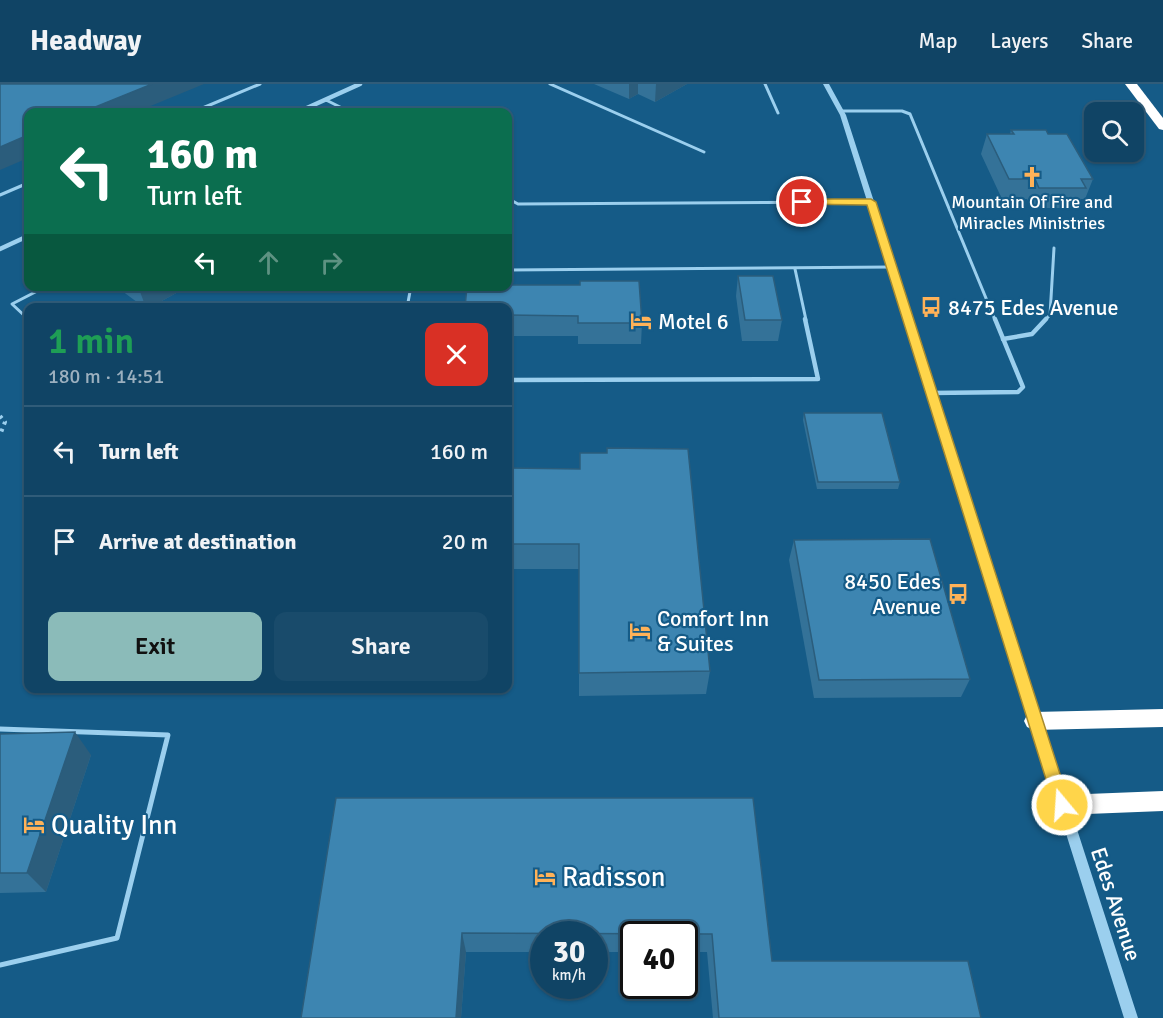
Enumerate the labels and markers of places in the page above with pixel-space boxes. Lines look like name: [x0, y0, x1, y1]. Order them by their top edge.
church icon: Mountain Of Fire and Miracles Ministries: [1020, 165, 1044, 189]
pin: [776, 176, 827, 227]
place label: Mountain Of Fire and Miracles Ministries: [951, 191, 1113, 234]
place label: 8475 Edes Avenue: [948, 294, 1119, 321]
bus stop icon: 8475 Edes Avenue: [919, 295, 943, 319]
place label: Motel 6: [658, 308, 729, 335]
hotel icon: Motel 6: [629, 309, 653, 333]
place label: 8450 Edes Avenue: [844, 568, 941, 620]
bus stop icon: 8450 Edes Avenue: [946, 582, 970, 606]
place label: Comfort Inn & Suites: [657, 605, 769, 657]
hotel icon: Comfort Inn & Suites: [628, 619, 652, 643]
place label: Quality Inn: [51, 809, 178, 842]
hotel icon: Quality Inn: [22, 813, 46, 837]
place label: Radisson: [562, 861, 666, 894]
hotel icon: Radisson: [533, 865, 557, 889]

